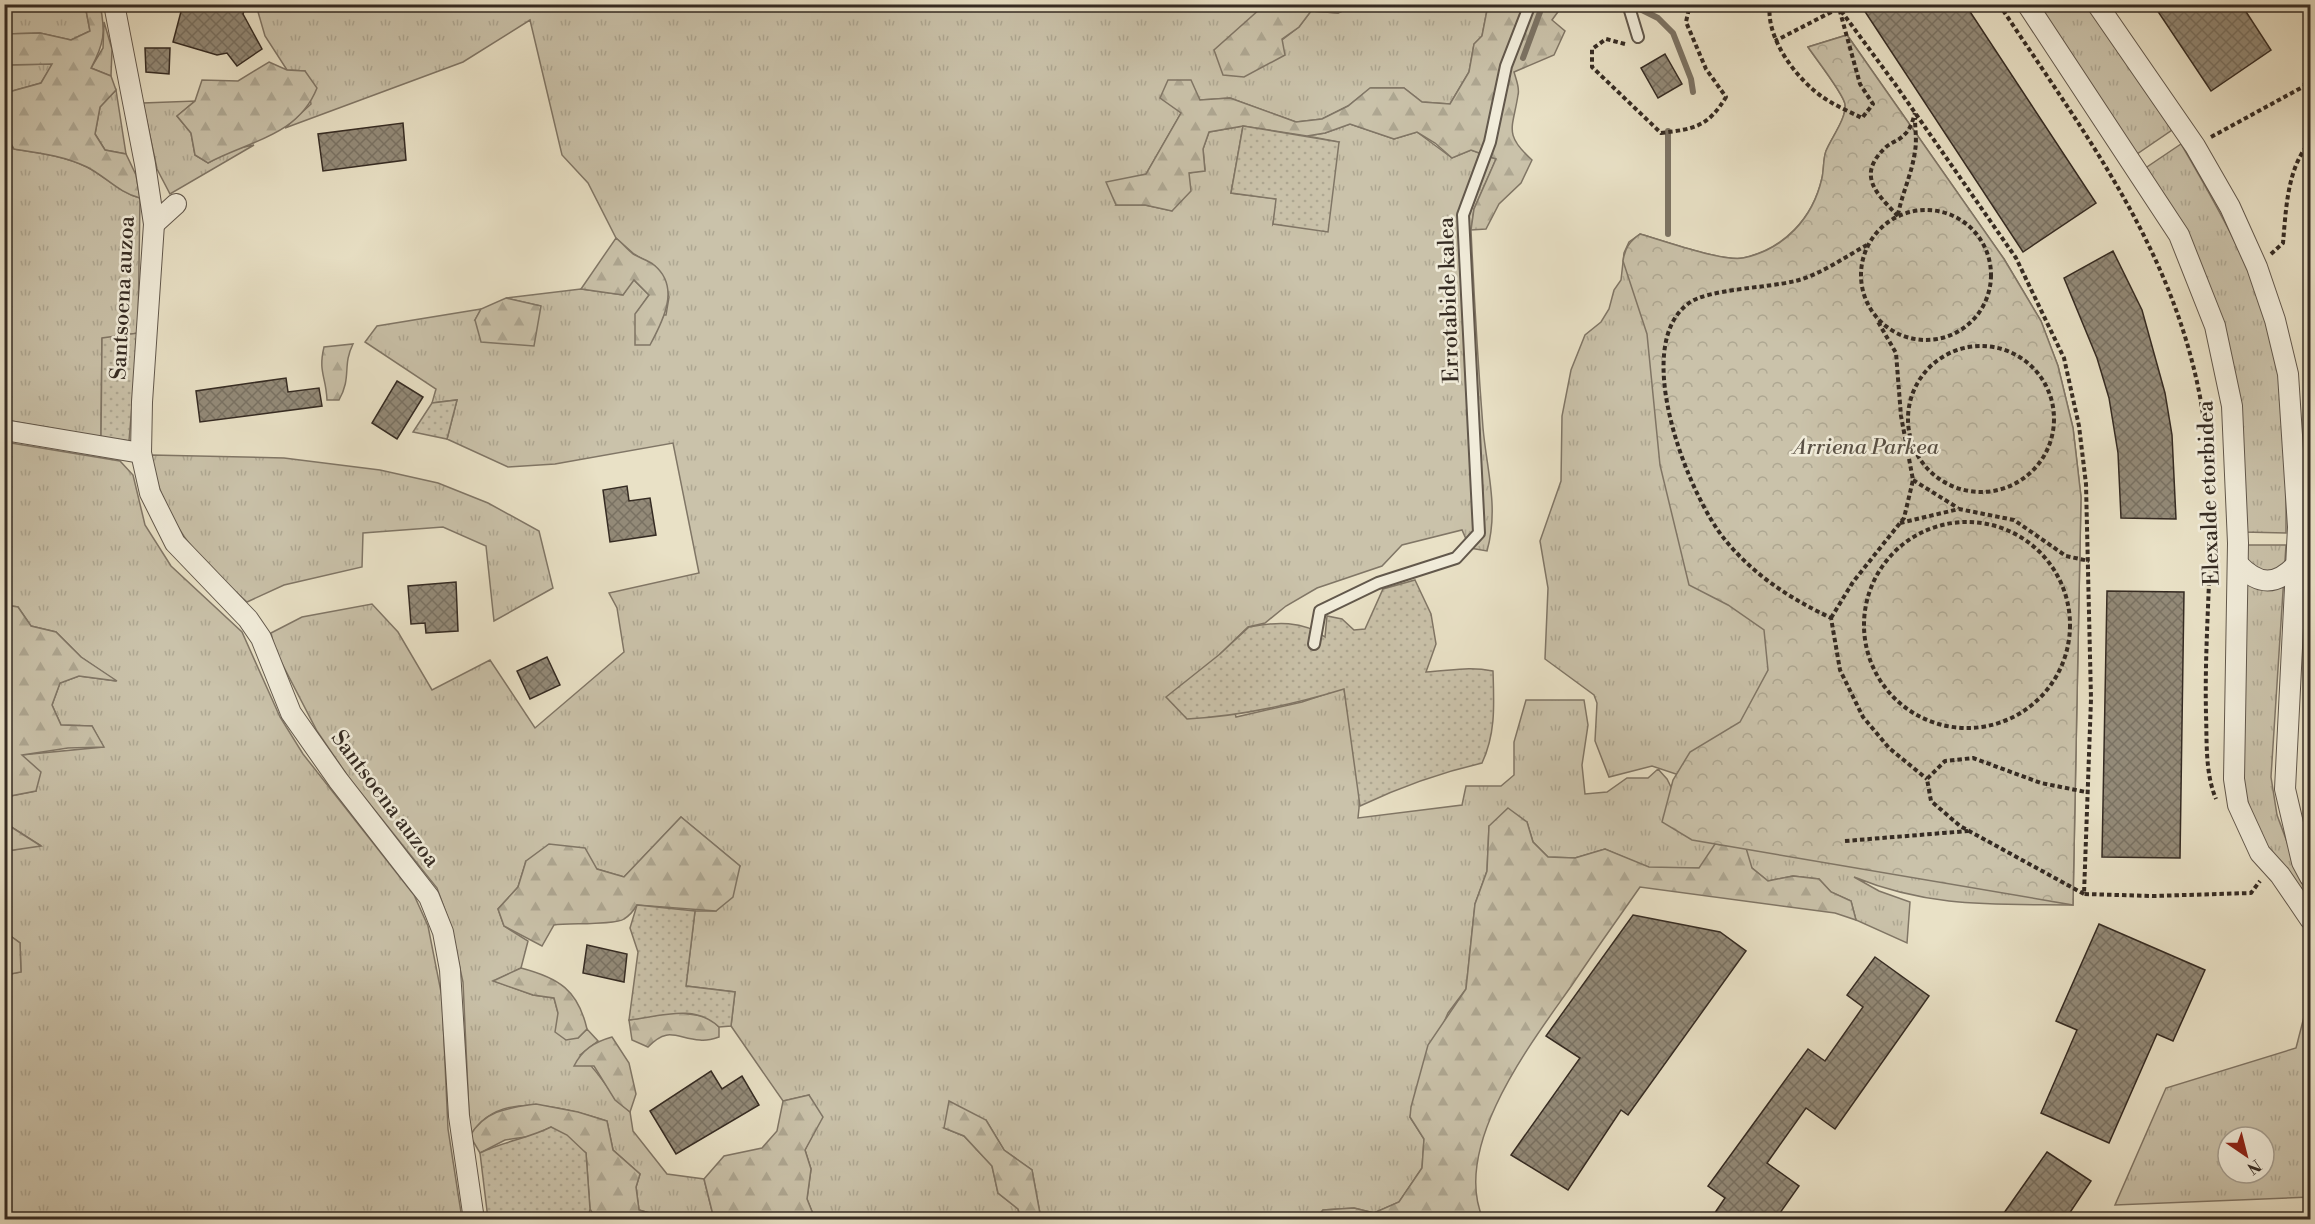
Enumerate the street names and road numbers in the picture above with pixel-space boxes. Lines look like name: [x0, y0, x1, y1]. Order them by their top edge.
street label: Santsoena auzoa: [105, 214, 141, 381]
street label: Errotabide kalea: [1433, 216, 1465, 383]
street label: Elexalde etorbidea: [2192, 399, 2226, 586]
street label: Santsoena auzoa: [325, 725, 446, 873]

